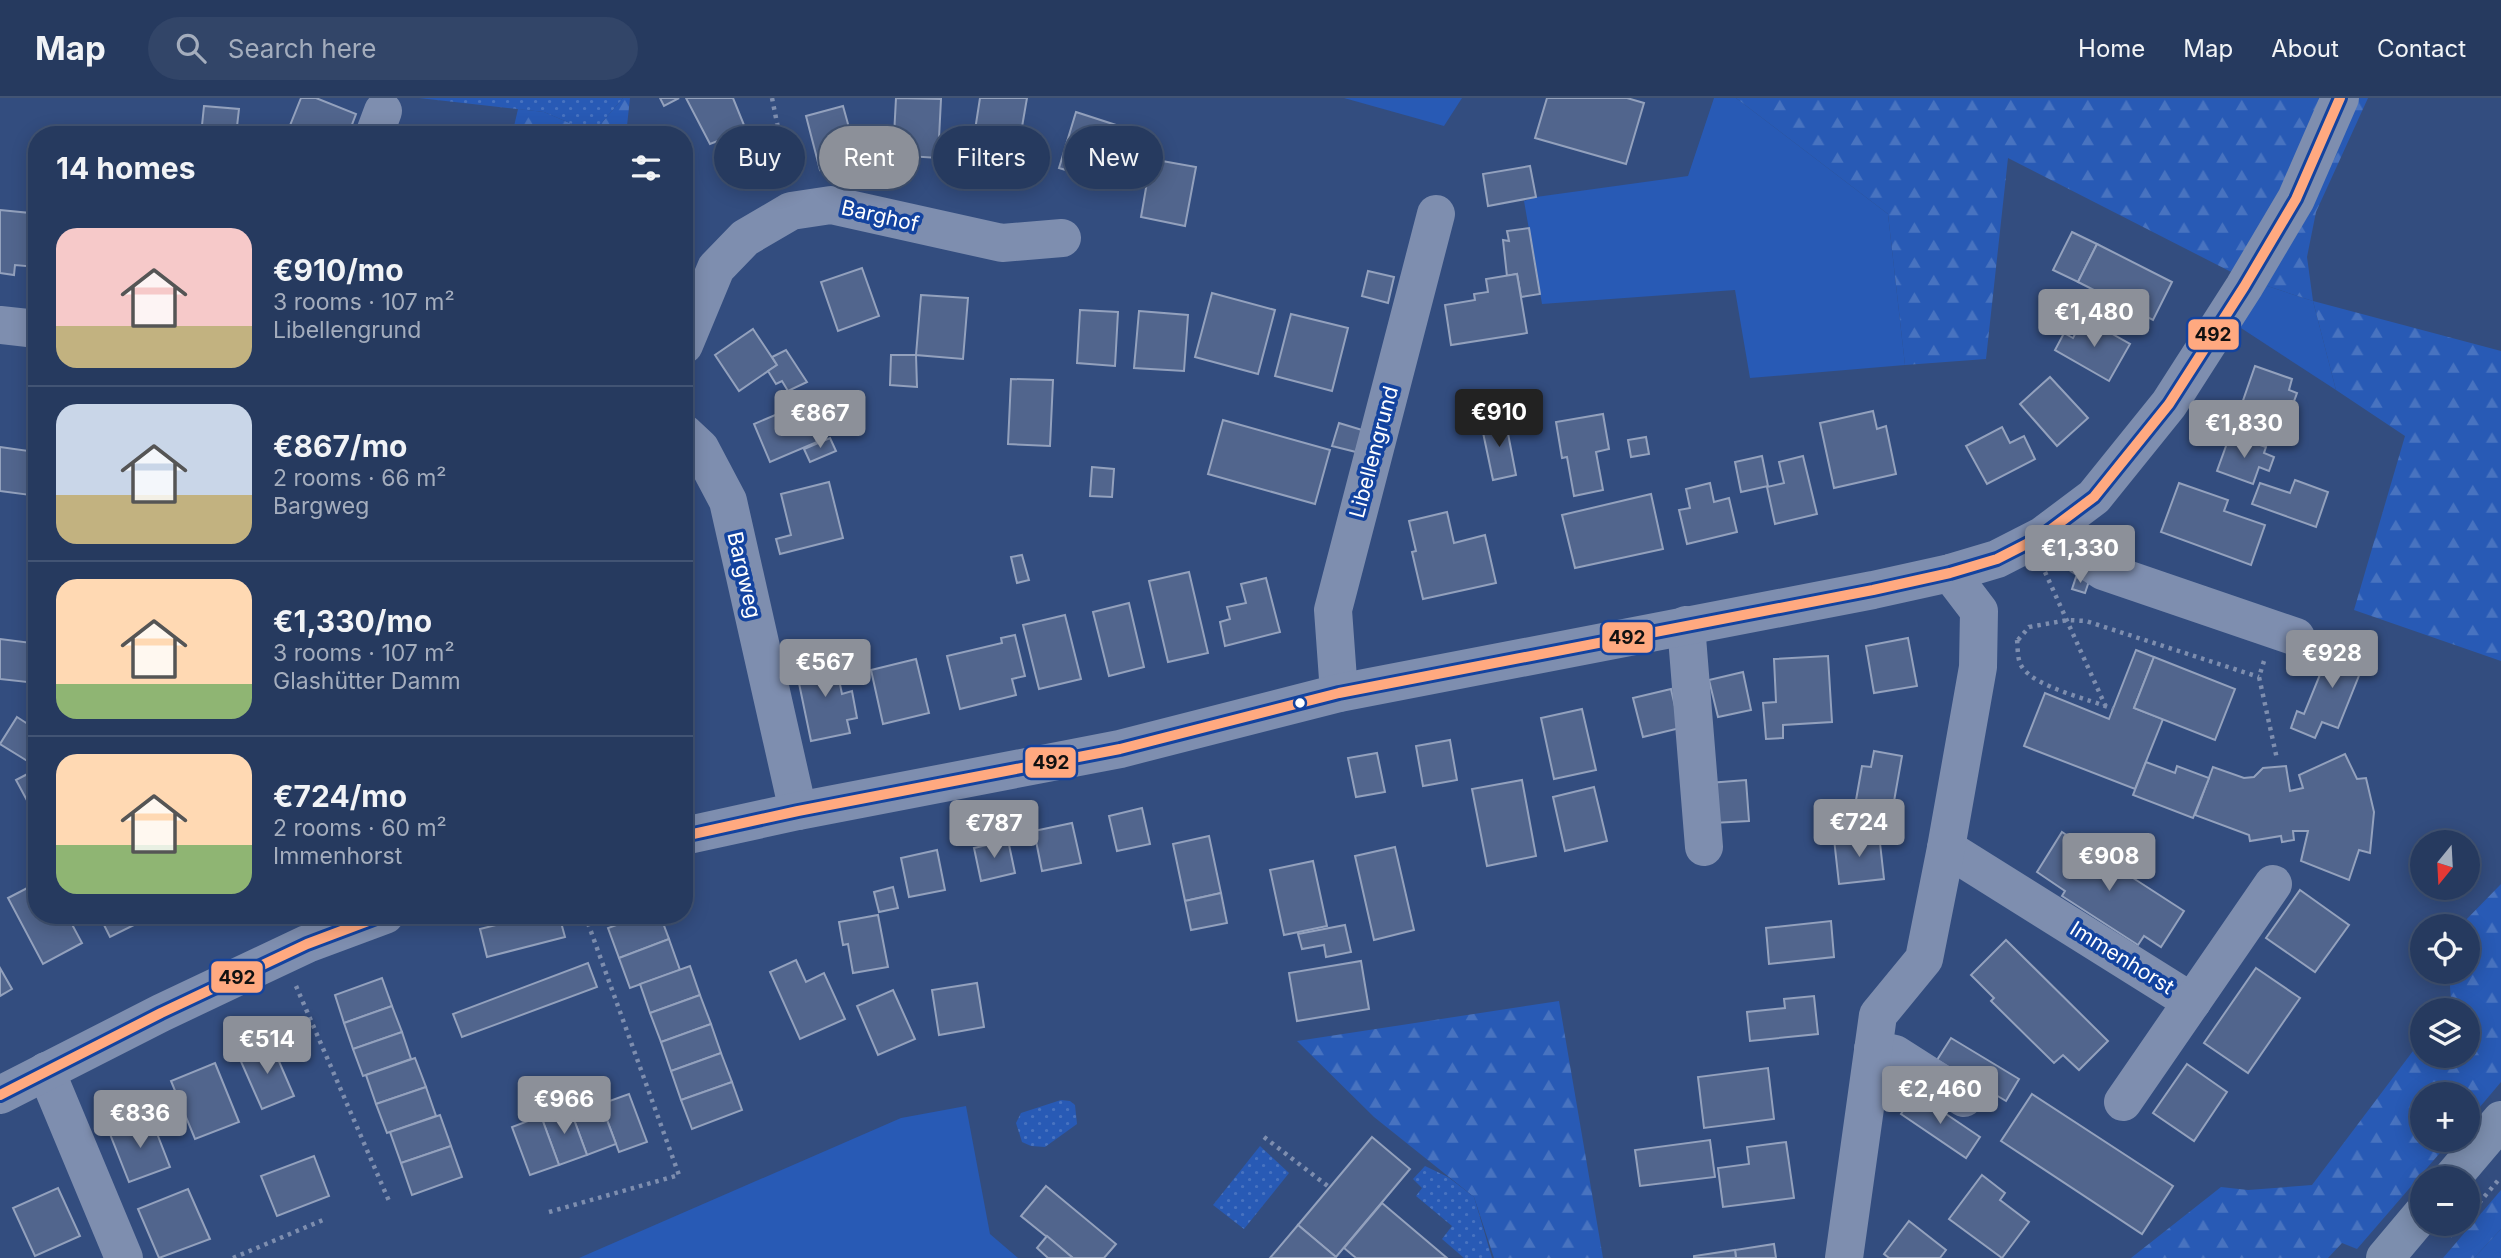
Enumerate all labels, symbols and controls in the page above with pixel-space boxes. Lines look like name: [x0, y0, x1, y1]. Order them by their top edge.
search box: [148, 17, 638, 80]
text: Map: [35, 28, 106, 68]
icon: search: [172, 29, 210, 67]
text: Search here: [228, 33, 376, 64]
text: Home: [2078, 34, 2145, 63]
text: Map: [2183, 34, 2233, 63]
text: About: [2271, 34, 2339, 63]
text: Contact: [2377, 34, 2466, 63]
chip: Buy: [714, 126, 805, 189]
chip: Rent: [819, 126, 919, 189]
chip: Filters: [933, 126, 1050, 189]
chip: New: [1064, 126, 1163, 189]
icon: filters: [627, 149, 665, 187]
text: 14 homes: [56, 150, 195, 186]
street label: Barghof: [839, 194, 922, 237]
text: €910/mo: [273, 252, 404, 288]
icon: home: [112, 256, 196, 340]
text: 3 rooms · 107 m²: [273, 288, 455, 316]
pin: €1,480: [2037, 289, 2151, 349]
text: €1,480: [2054, 298, 2134, 326]
text: Libellengrund: [273, 316, 421, 344]
line badge: 492: [2187, 318, 2240, 351]
text: 492: [2194, 323, 2232, 346]
street label: Libellengrund: [1344, 383, 1403, 520]
pin: €867: [779, 390, 861, 450]
pin: €910: [1458, 390, 1540, 449]
text: €910: [1471, 398, 1527, 426]
text: €867: [790, 399, 850, 427]
pin: €1,830: [2187, 400, 2301, 460]
text: €1,830: [2205, 409, 2283, 437]
text: €867/mo: [273, 428, 407, 464]
icon: home: [112, 432, 196, 516]
text: 2 rooms · 66 m²: [273, 464, 447, 492]
text: Bargweg: [273, 492, 369, 520]
pin: €1,330: [2023, 526, 2137, 585]
street label: Bargweg: [722, 529, 767, 621]
text: €1,330: [2041, 534, 2119, 562]
text: €1,330/mo: [273, 603, 432, 639]
icon: home: [112, 607, 196, 691]
line badge: 492: [1601, 621, 1654, 654]
text: 492: [1608, 626, 1646, 649]
pin: €928: [2291, 630, 2373, 690]
text: 3 rooms · 107 m²: [273, 639, 455, 667]
text: €928: [2302, 639, 2362, 667]
pin: €567: [784, 640, 866, 699]
text: €567: [796, 648, 854, 676]
text: Glashütter Damm: [273, 667, 461, 695]
unlabelled marker: [1293, 696, 1307, 710]
line badge: 492: [1024, 746, 1077, 779]
text: 492: [1032, 751, 1070, 774]
text: €724/mo: [273, 778, 407, 814]
icon: home: [112, 782, 196, 866]
pin: €787: [953, 800, 1035, 860]
pin: €724: [1818, 800, 1900, 859]
text: €724: [1830, 808, 1888, 836]
text: €787: [965, 809, 1023, 837]
text: 2 rooms · 60 m²: [273, 814, 447, 842]
north arrow: [2410, 830, 2480, 900]
map controls: [2410, 830, 2480, 1236]
pin: €908: [2068, 834, 2150, 893]
text: Immenhorst: [273, 842, 402, 870]
text: €908: [2078, 842, 2140, 870]
button: locate: [2410, 914, 2480, 984]
street label: Immenhorst: [2066, 916, 2179, 999]
line badge: 492: [210, 960, 264, 994]
text: 492: [218, 966, 256, 989]
button: layers: [2410, 998, 2480, 1068]
pin: €514: [226, 1016, 308, 1076]
text: €514: [239, 1025, 295, 1053]
pin: €2,460: [1883, 1066, 1997, 1126]
text: €2,460: [1898, 1075, 1982, 1103]
pin: €966: [523, 1076, 605, 1136]
button: +: [2410, 1082, 2480, 1152]
text: €966: [534, 1085, 594, 1113]
pin: €836: [99, 1090, 181, 1150]
text: €836: [110, 1099, 170, 1127]
button: −: [2410, 1166, 2480, 1236]

